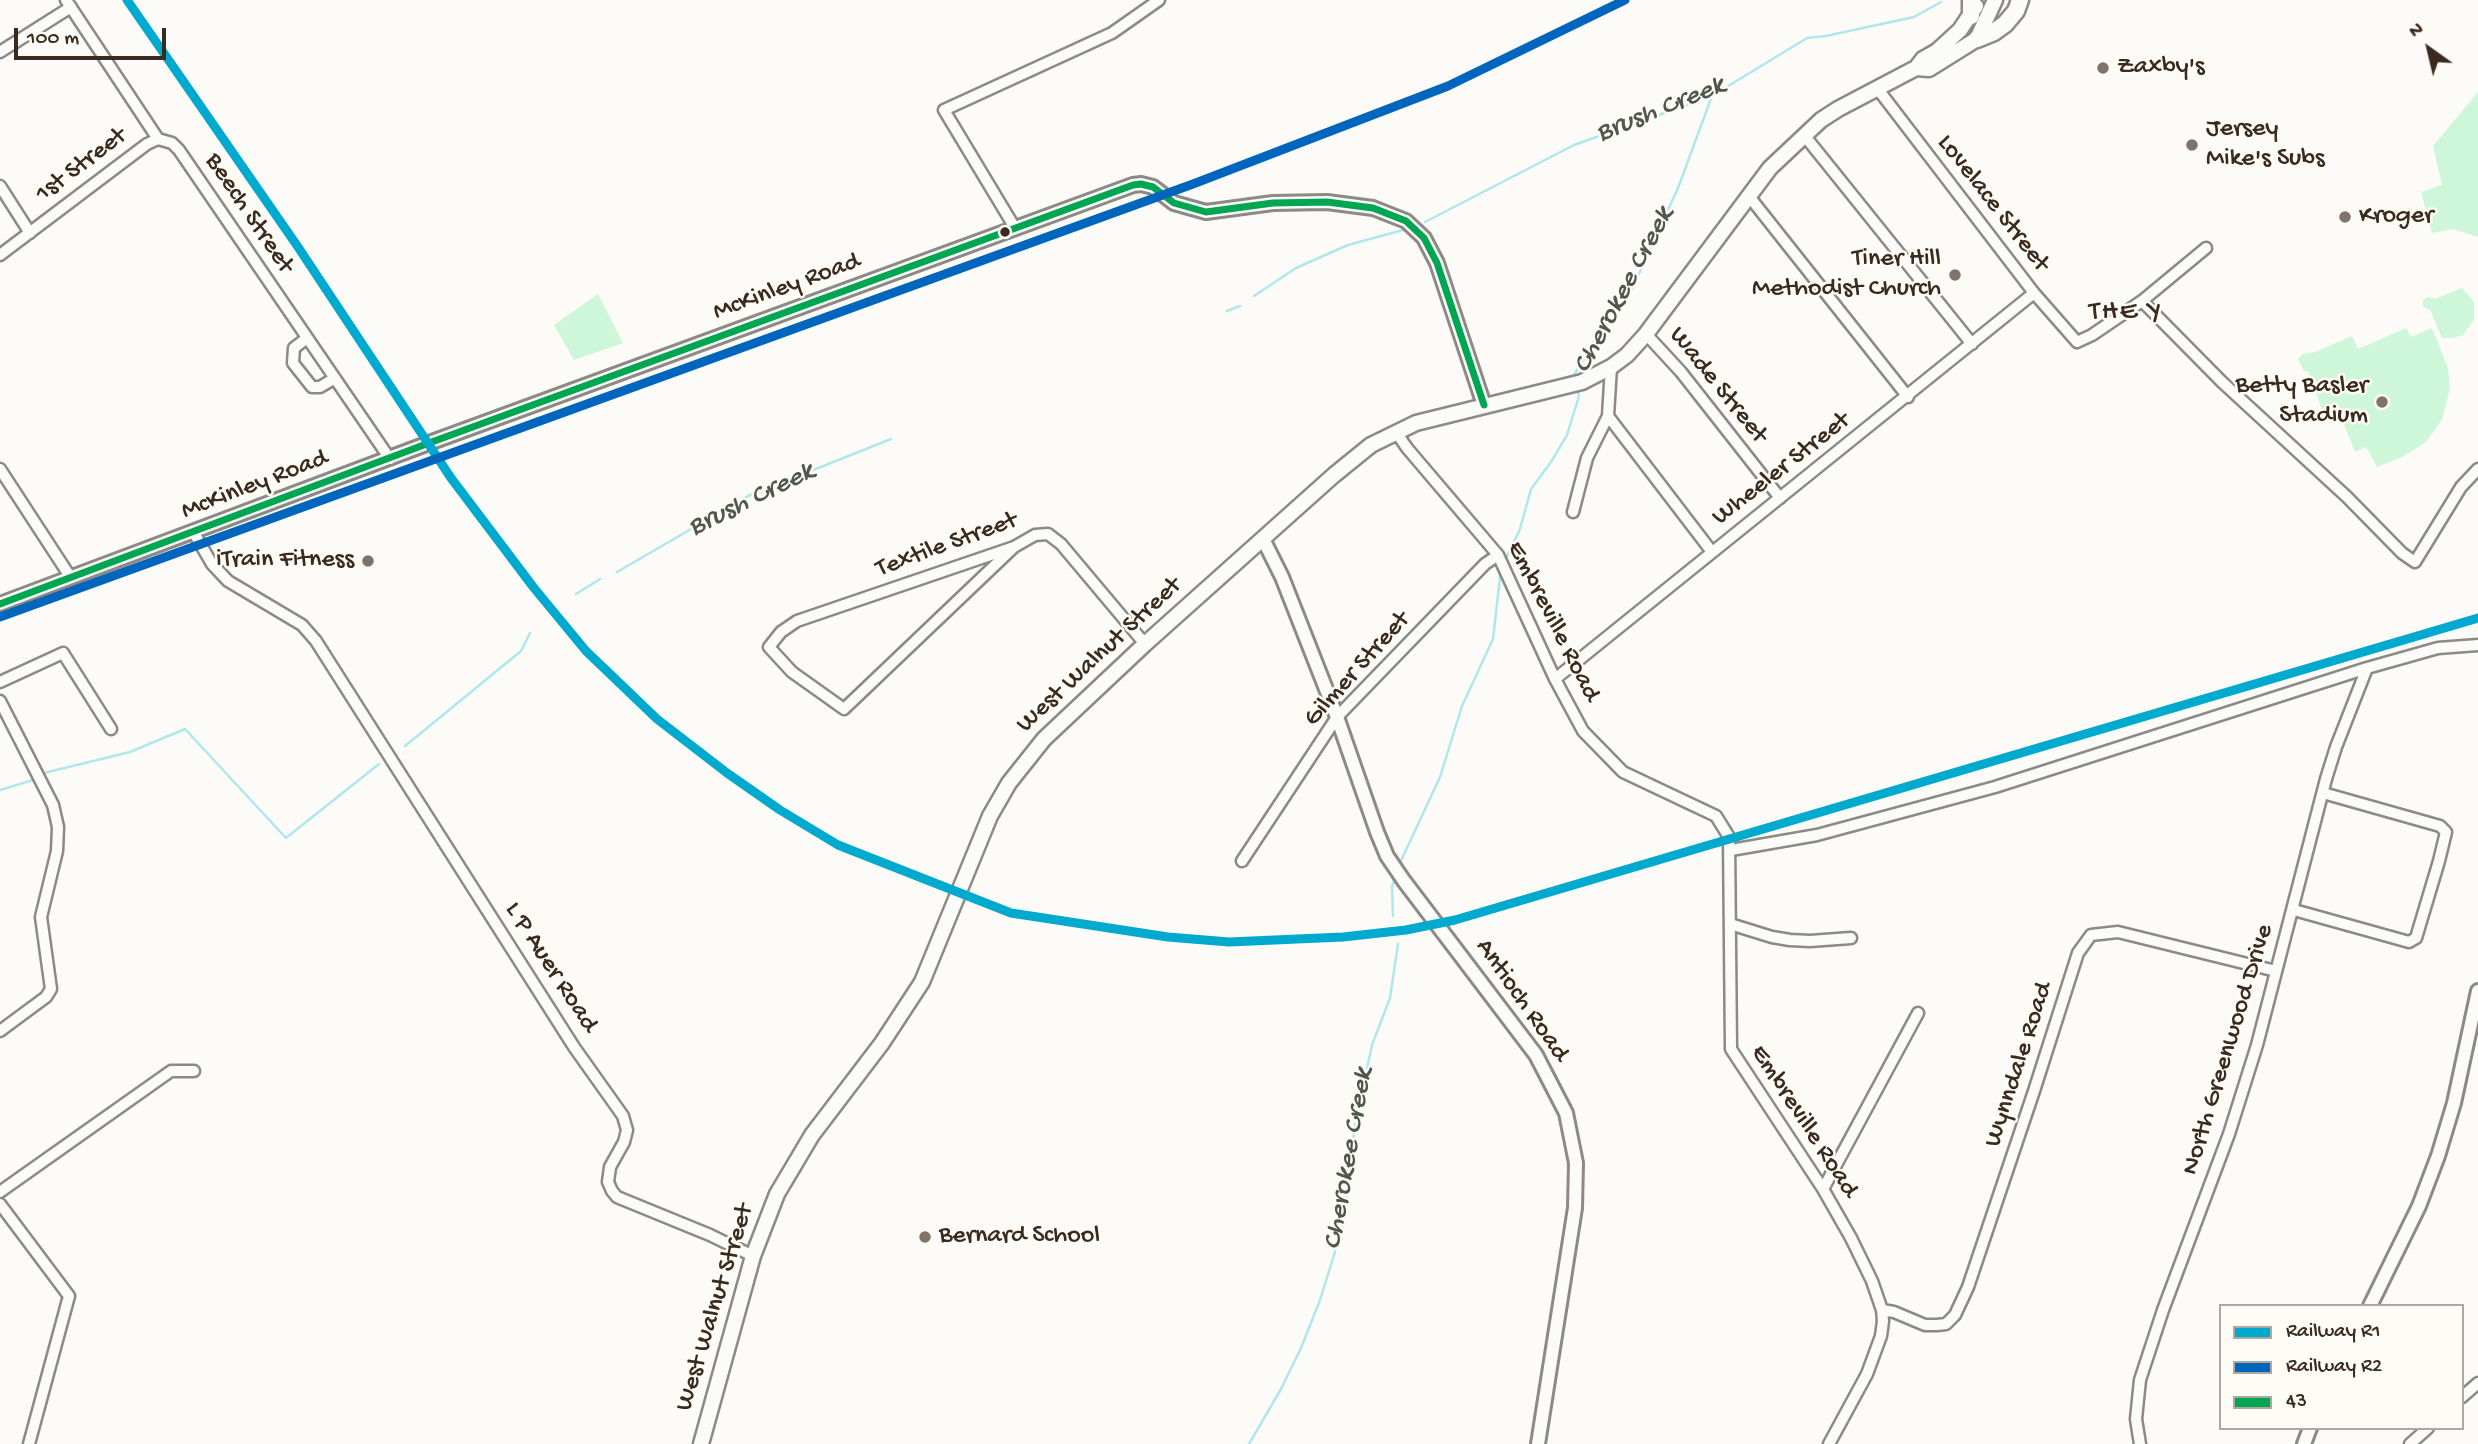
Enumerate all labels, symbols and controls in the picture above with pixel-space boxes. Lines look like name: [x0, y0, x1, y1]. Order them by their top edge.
scale bar: [18, 14, 170, 58]
north arrow: [2394, 14, 2464, 84]
text: N: [2405, 18, 2429, 44]
text: 100 m: [27, 27, 79, 52]
place label: Zaxby's: [2117, 52, 2205, 84]
marker: Zaxby's: [2095, 60, 2111, 76]
water label: Brush Creek: [1592, 70, 1730, 152]
place label: Jersey Mike's Subs: [2206, 114, 2325, 176]
street label: 1st Street: [30, 122, 134, 210]
street label: Lovelace Street: [1929, 129, 2055, 279]
marker: Jersey Mike's Subs: [2184, 137, 2200, 153]
street label: Beech Street: [196, 148, 300, 280]
place label: Kroger: [2359, 201, 2433, 233]
water label: Cherokee Creek: [1567, 202, 1683, 380]
marker: Kroger: [2337, 209, 2353, 225]
unlabelled marker: [998, 225, 1012, 239]
place label: Tiner Hill Methodist Church: [1752, 244, 1941, 306]
street label: McKinley Road: [709, 247, 865, 329]
marker: Tiner Hill Methodist Church: [1947, 267, 1963, 283]
district label: THE Y: [2090, 297, 2162, 331]
street label: Wade Street: [1661, 322, 1773, 450]
place label: Betty Basler Stadium: [2235, 371, 2368, 432]
marker: Betty Basler Stadium: [2374, 394, 2390, 410]
street label: Wheeler Street: [1707, 406, 1857, 534]
street label: McKinley Road: [177, 444, 333, 528]
water label: Brush Creek: [684, 456, 820, 546]
street label: Textile Street: [872, 506, 1022, 586]
street label: Embreville Road: [1498, 537, 1606, 707]
place label: iTrain Fitness: [216, 545, 354, 577]
marker: iTrain Fitness: [360, 553, 376, 569]
street label: West Walnut Street: [1011, 571, 1189, 741]
street label: Gilmer Street: [1298, 606, 1418, 734]
street label: L P Auer Road: [496, 897, 604, 1039]
street label: North Greenwood Drive: [2176, 921, 2282, 1179]
street label: Antioch Road: [1467, 933, 1575, 1069]
street label: Wynndale Road: [1979, 979, 2061, 1151]
street label: Embreville Road: [1742, 1040, 1864, 1204]
water label: Cherokee Creek: [1318, 1066, 1382, 1252]
street label: West Walnut Street: [670, 1201, 762, 1415]
place label: Bernard School: [939, 1221, 1100, 1253]
marker: Bernard School: [917, 1229, 933, 1245]
legend: [2219, 1304, 2464, 1430]
text: Railway R1: [2286, 1320, 2381, 1345]
text: Railway R2: [2286, 1355, 2382, 1380]
text: 43: [2286, 1390, 2307, 1415]

